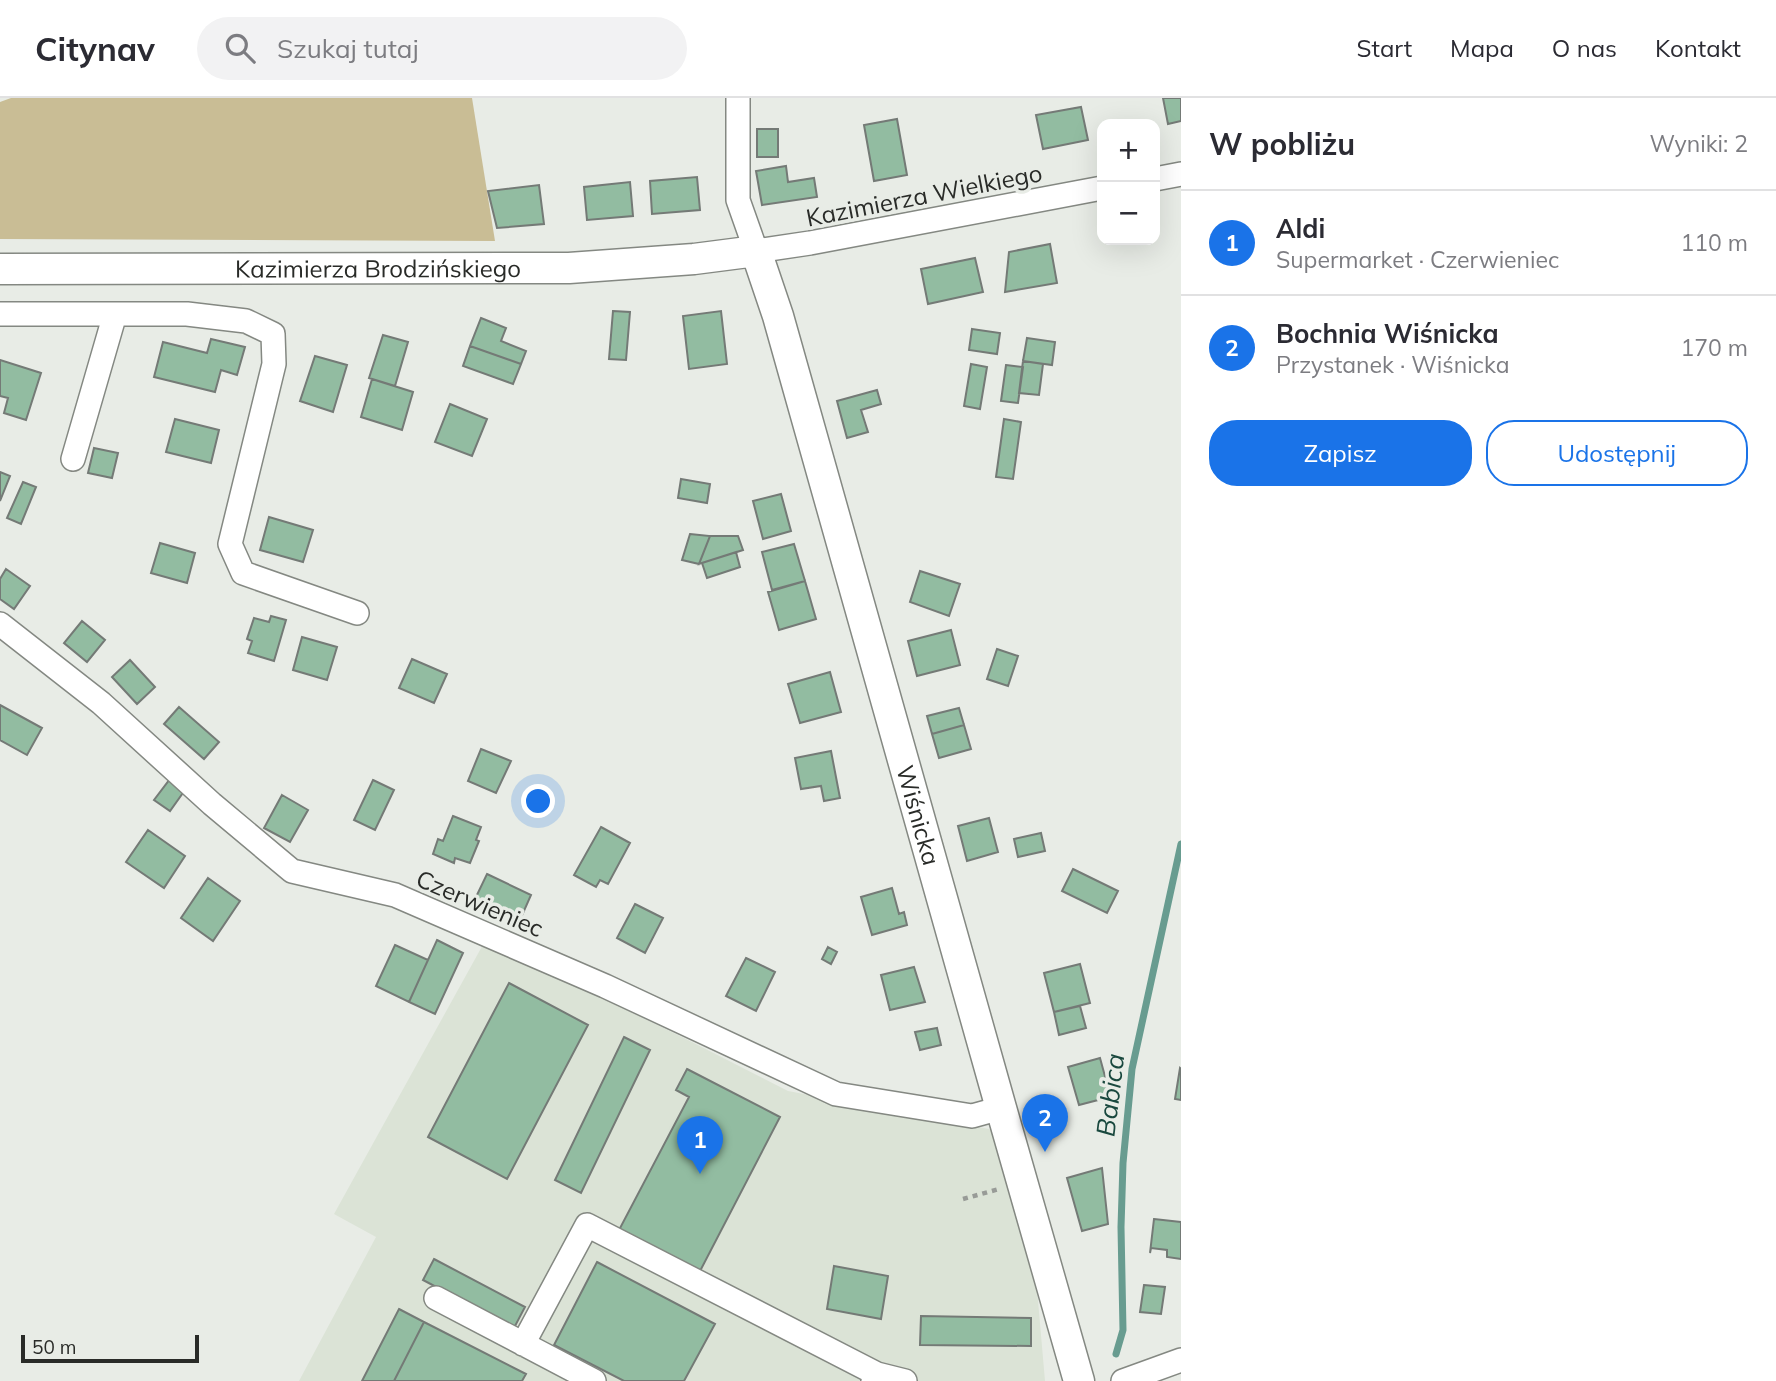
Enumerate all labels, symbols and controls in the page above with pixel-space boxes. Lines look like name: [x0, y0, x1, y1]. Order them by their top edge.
search box: [197, 17, 687, 80]
text: Citynav: [35, 28, 155, 69]
icon: search: [221, 29, 259, 67]
text: Szukaj tutaj: [277, 32, 419, 65]
text: Start: [1357, 33, 1412, 63]
text: Mapa: [1450, 33, 1514, 63]
text: O nas: [1552, 33, 1617, 63]
text: Kontakt: [1655, 33, 1741, 63]
map controls: [1097, 119, 1160, 245]
button: +: [1097, 119, 1160, 182]
text: W pobliżu: [1209, 125, 1355, 163]
text: Wyniki: 2: [1650, 129, 1748, 158]
street label: Kazimierza Wielkiego: [803, 157, 1045, 233]
button: −: [1097, 182, 1160, 245]
text: Aldi: [1276, 212, 1325, 245]
text: 1: [1225, 228, 1239, 257]
text: 110 m: [1680, 228, 1748, 257]
text: Supermarket · Czerwieniec: [1276, 245, 1559, 274]
street label: Kazimierza Brodzińskiego: [235, 253, 521, 284]
text: Bochnia Wiśnicka: [1276, 317, 1499, 350]
text: 2: [1225, 333, 1239, 362]
text: 170 m: [1680, 333, 1748, 362]
text: Przystanek · Wiśnicka: [1276, 350, 1510, 379]
button: Zapisz: [1209, 420, 1472, 486]
button: Udostępnij: [1486, 420, 1748, 486]
street label: Wiśnicka: [890, 762, 947, 869]
your location: [521, 784, 555, 818]
street label: Czerwieniec: [412, 863, 548, 943]
water label: Babica: [1089, 1052, 1131, 1138]
pin: 2: [1022, 1094, 1068, 1152]
pin: 1: [677, 1116, 723, 1174]
scale bar: [21, 1332, 200, 1364]
text: 50 m: [32, 1335, 76, 1359]

